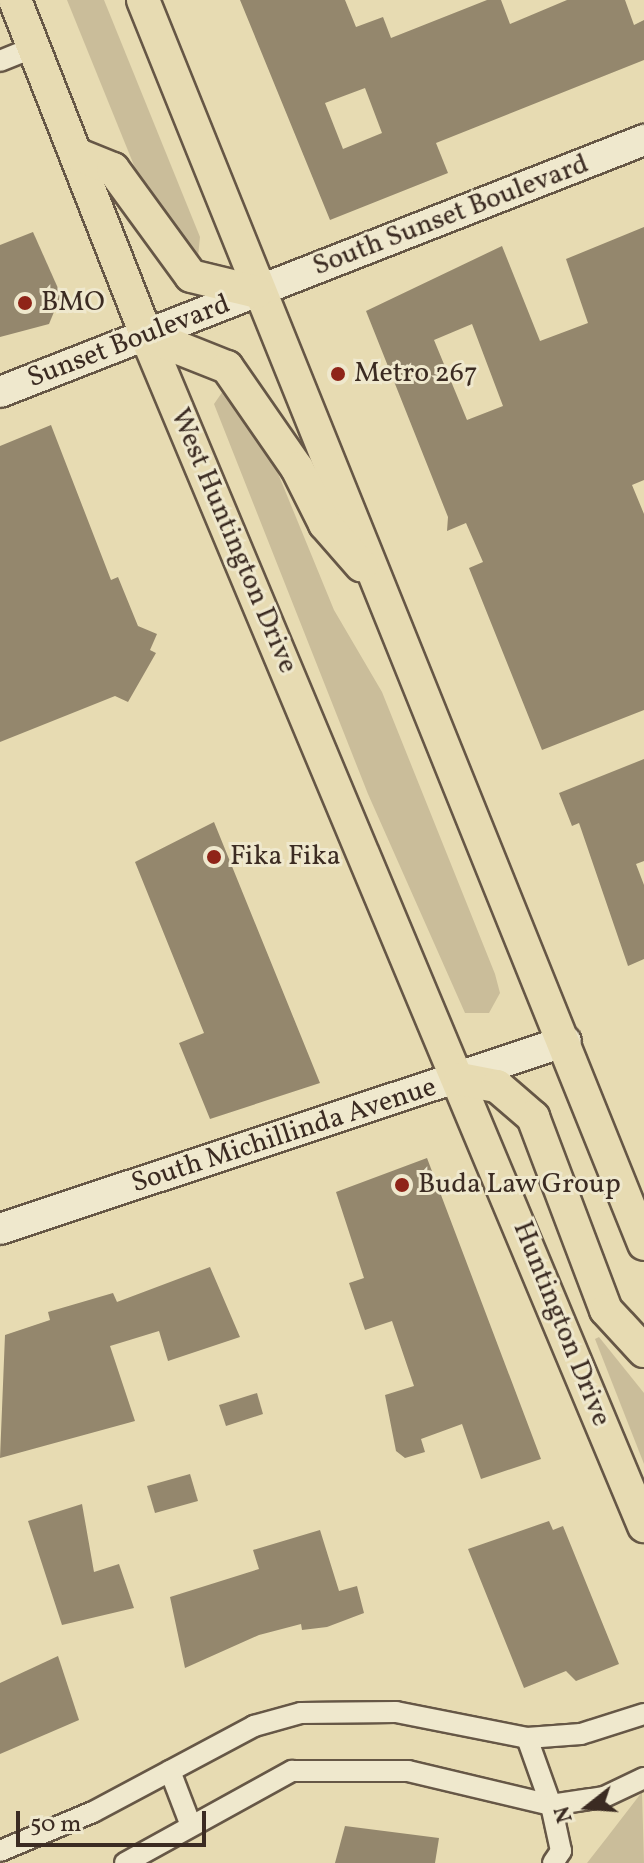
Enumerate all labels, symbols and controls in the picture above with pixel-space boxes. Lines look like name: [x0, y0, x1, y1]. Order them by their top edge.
street label: South Sunset Boulevard: [308, 148, 594, 284]
place label: BMO: [41, 286, 105, 320]
street label: Sunset Boulevard: [23, 288, 235, 396]
marker: BMO: [16, 294, 34, 312]
place label: Metro 267: [354, 357, 478, 391]
marker: Metro 267: [329, 365, 347, 383]
street label: West Huntington Drive: [162, 403, 304, 679]
place label: Fika Fika: [230, 840, 341, 874]
marker: Fika Fika: [205, 848, 223, 866]
street label: South Michillinda Avenue: [127, 1071, 441, 1201]
place label: Buda Law Group: [418, 1168, 622, 1202]
marker: Buda Law Group: [393, 1176, 411, 1194]
street label: Huntington Drive: [505, 1217, 617, 1431]
north arrow: [548, 1767, 628, 1847]
scale bar: [20, 1795, 210, 1845]
text: N: [547, 1802, 582, 1826]
text: 50 m: [30, 1808, 82, 1842]

